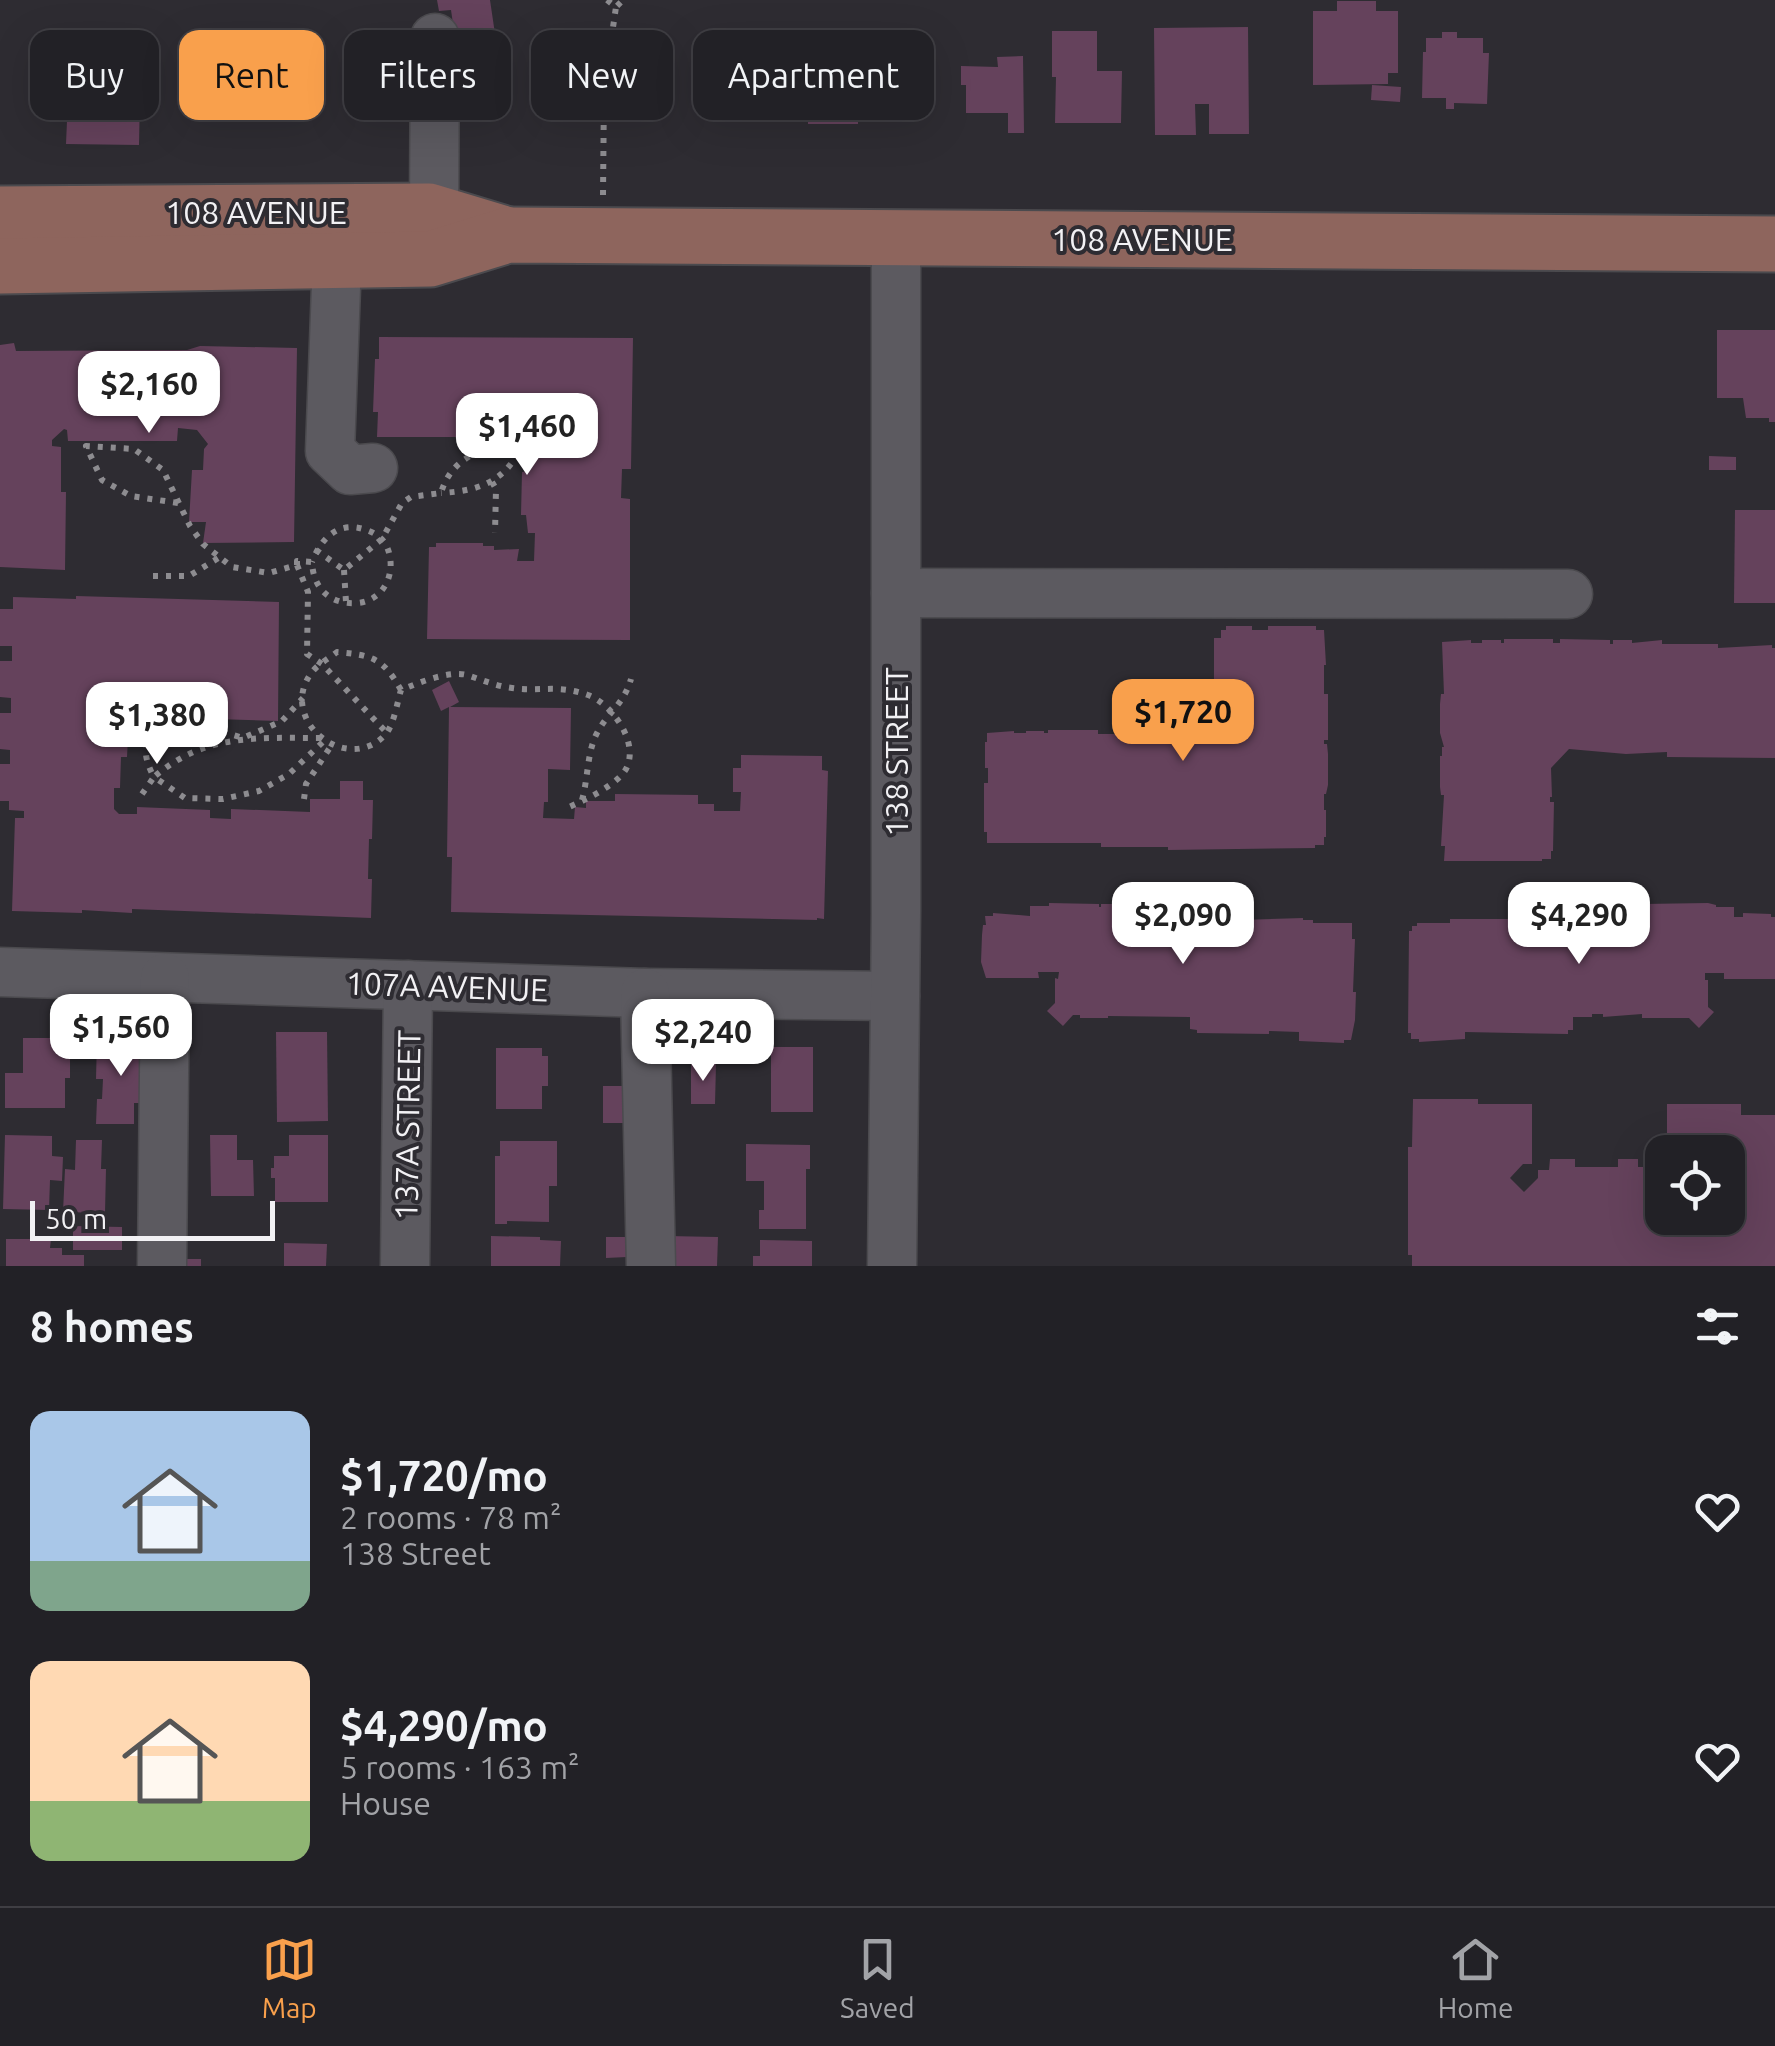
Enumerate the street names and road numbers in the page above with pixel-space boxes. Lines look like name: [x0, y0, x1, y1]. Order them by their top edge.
street label: 108 AVENUE: [165, 194, 347, 230]
street label: 108 AVENUE: [1051, 221, 1233, 257]
street label: 138 STREET: [878, 667, 914, 837]
street label: 107A AVENUE: [345, 964, 549, 1008]
street label: 137A STREET: [387, 1029, 427, 1221]

